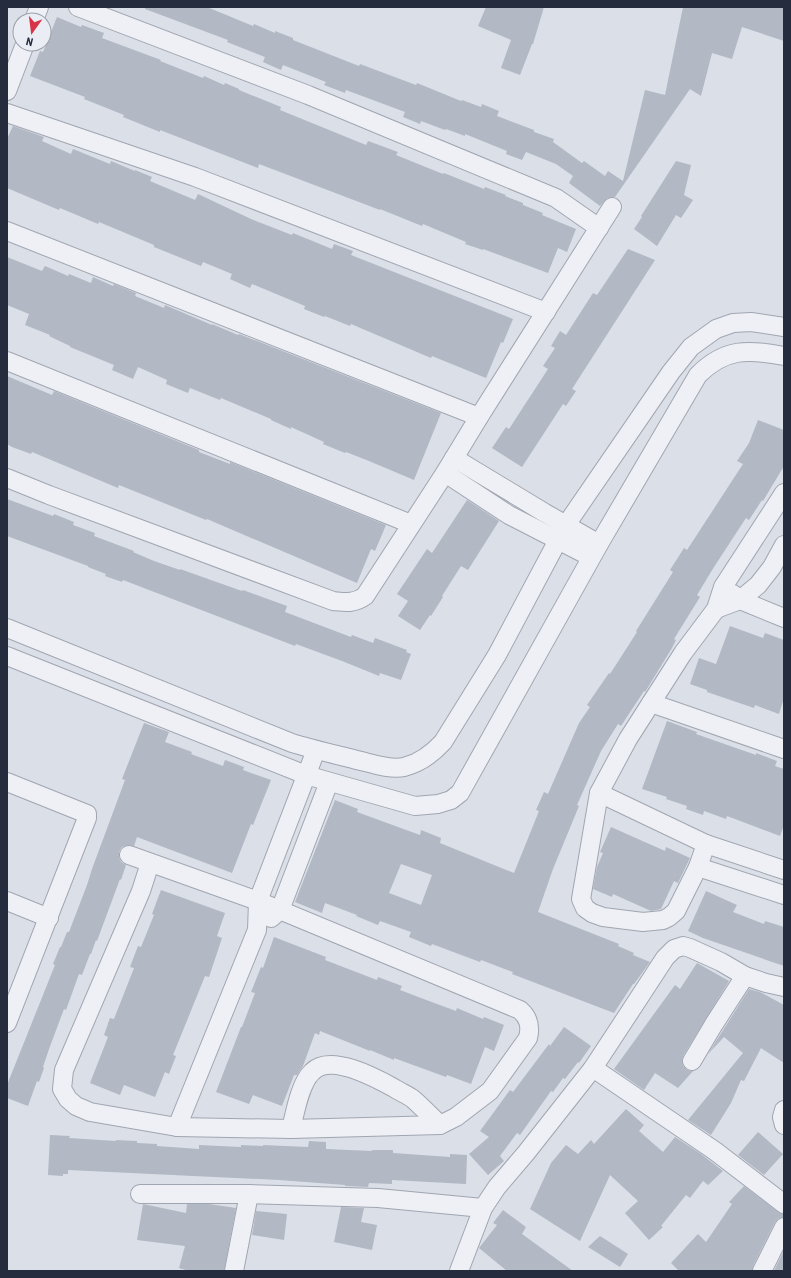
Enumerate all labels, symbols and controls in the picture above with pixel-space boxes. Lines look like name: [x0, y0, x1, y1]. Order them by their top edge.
north arrow: [12, 12, 52, 52]
text: N: [25, 34, 35, 48]

